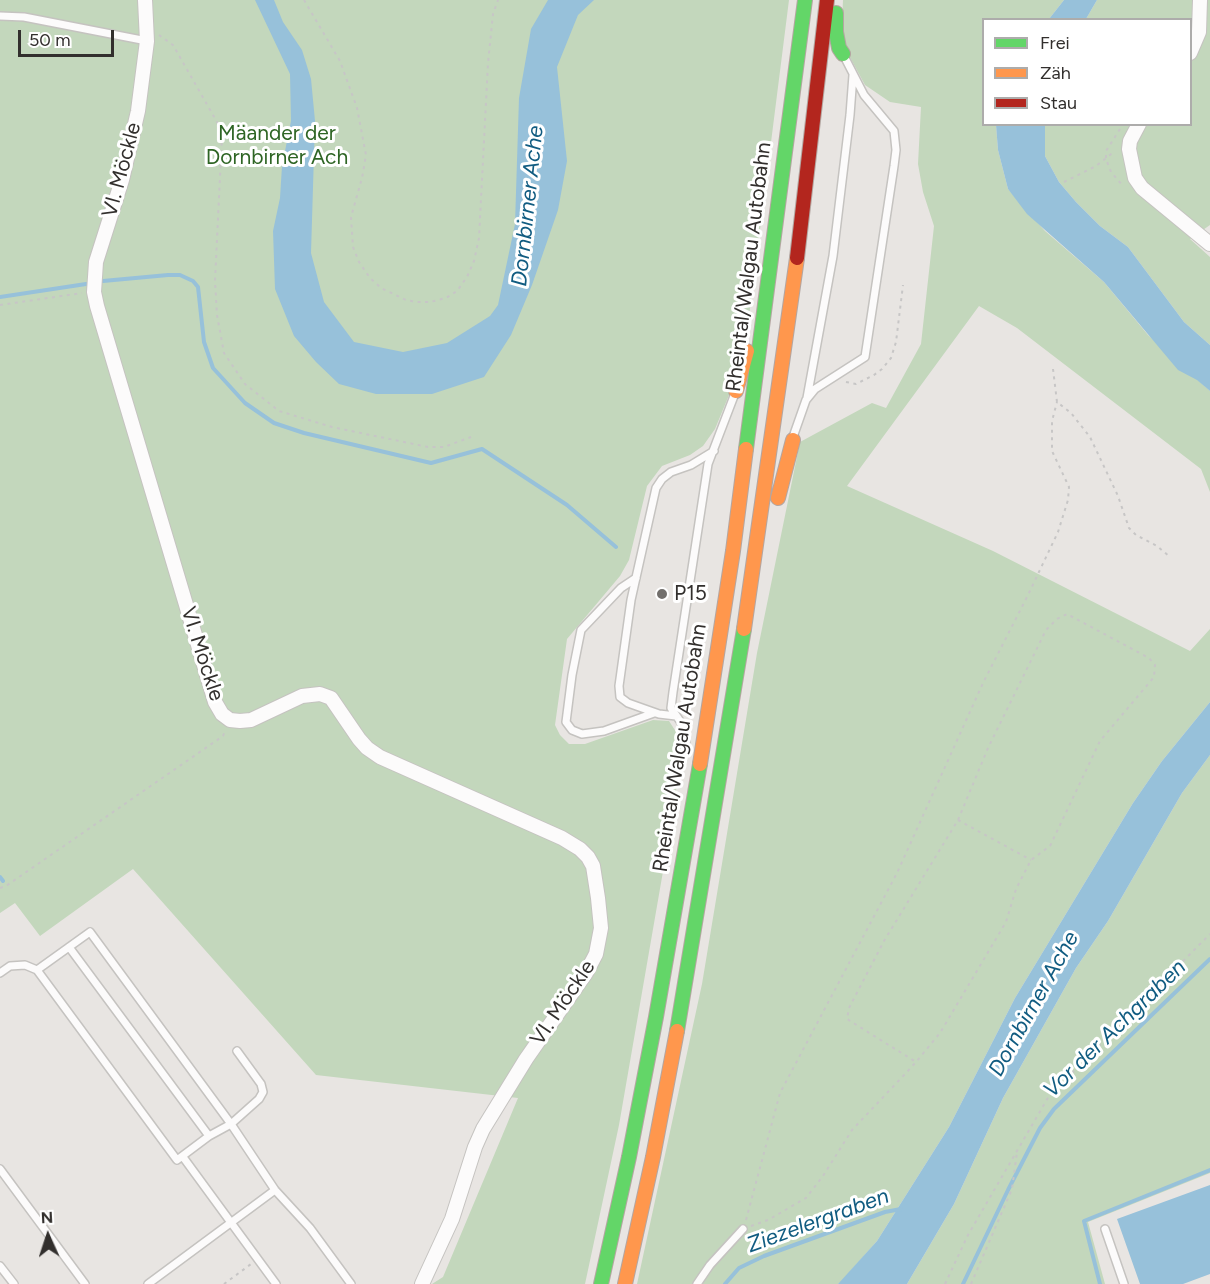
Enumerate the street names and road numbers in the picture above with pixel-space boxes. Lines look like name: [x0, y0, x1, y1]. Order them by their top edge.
street label: VI. Möckle: [97, 120, 147, 220]
street label: Rheintal/Walgau Autobahn: [721, 141, 777, 393]
street label: VI. Möckle: [175, 604, 229, 704]
street label: Rheintal/Walgau Autobahn: [648, 622, 712, 874]
street label: VI. Möckle: [525, 956, 601, 1050]

